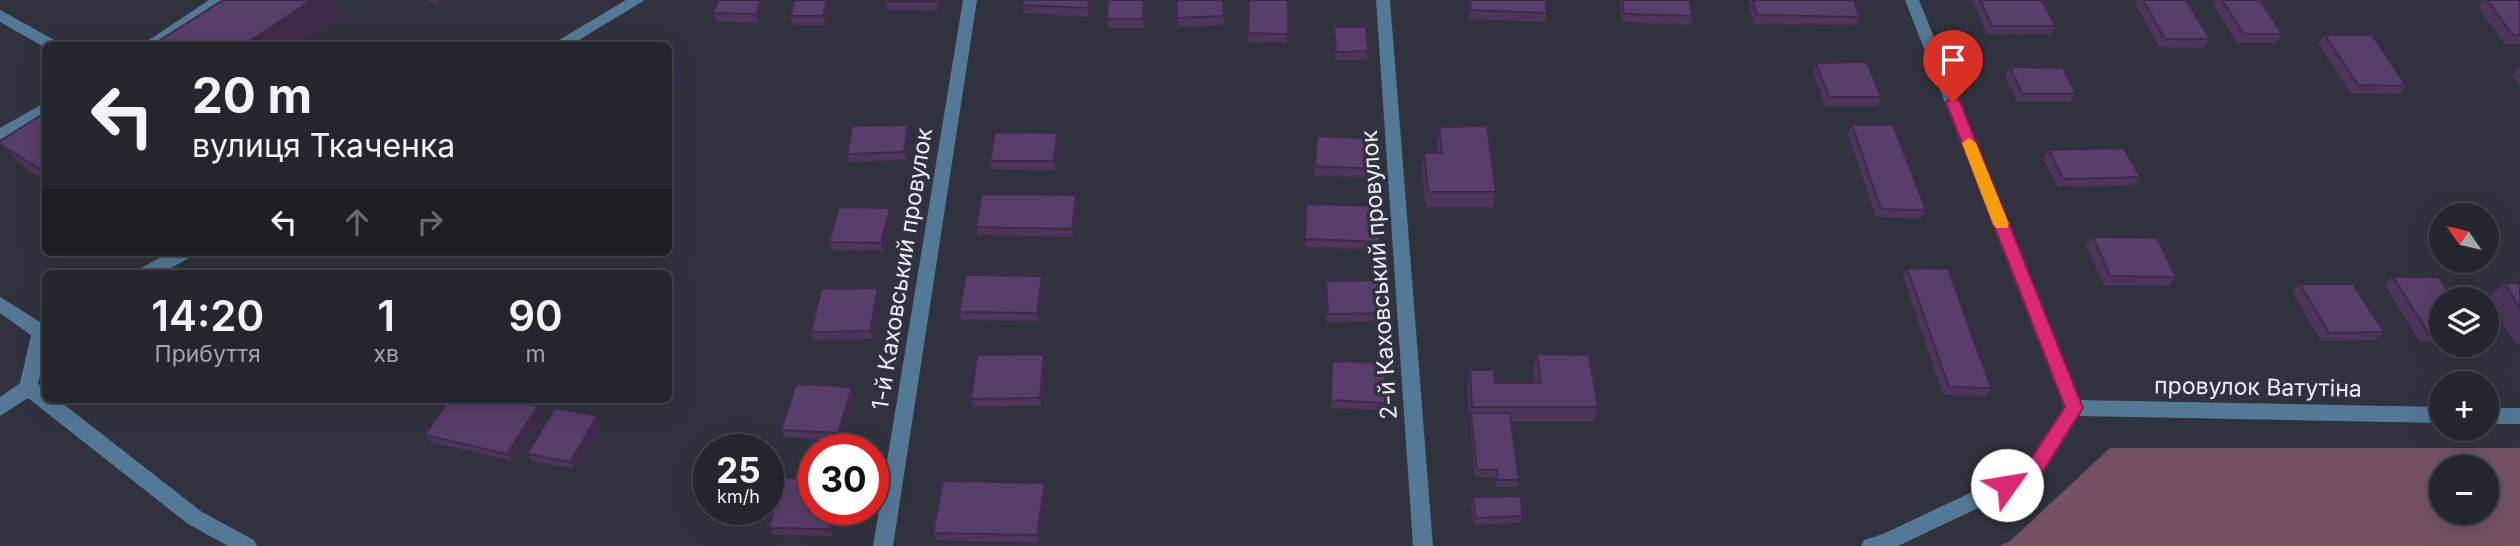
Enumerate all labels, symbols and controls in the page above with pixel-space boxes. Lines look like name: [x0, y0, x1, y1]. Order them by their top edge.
pin: [1923, 30, 1983, 102]
icon: arrive: [1934, 41, 1972, 79]
text: 20 m: [192, 66, 312, 125]
icon: left: [77, 70, 168, 161]
text: вулиця Ткаченка: [192, 126, 455, 165]
street label: 1-й Каховський провулок: [866, 126, 938, 412]
street label: 2-й Каховський провулок: [1355, 129, 1403, 420]
icon: left: [265, 203, 303, 241]
icon: ahead: [338, 203, 376, 241]
icon: right: [411, 203, 449, 241]
north arrow: [2429, 203, 2499, 273]
map controls: [2429, 203, 2499, 525]
button: layers: [2429, 287, 2499, 357]
text: 14:20: [151, 290, 264, 341]
text: 1: [377, 290, 395, 341]
text: 90: [508, 290, 563, 341]
text: Прибуття: [155, 340, 261, 368]
text: хв: [373, 340, 399, 368]
text: m: [525, 340, 546, 368]
street label: провулок Ватутіна: [2154, 371, 2362, 403]
button: +: [2429, 371, 2499, 441]
speed limit sign: 30: [798, 434, 889, 525]
position arrow: [1970, 448, 2044, 522]
text: 25: [716, 449, 761, 491]
button: −: [2429, 455, 2499, 525]
text: km/h: [717, 486, 760, 507]

